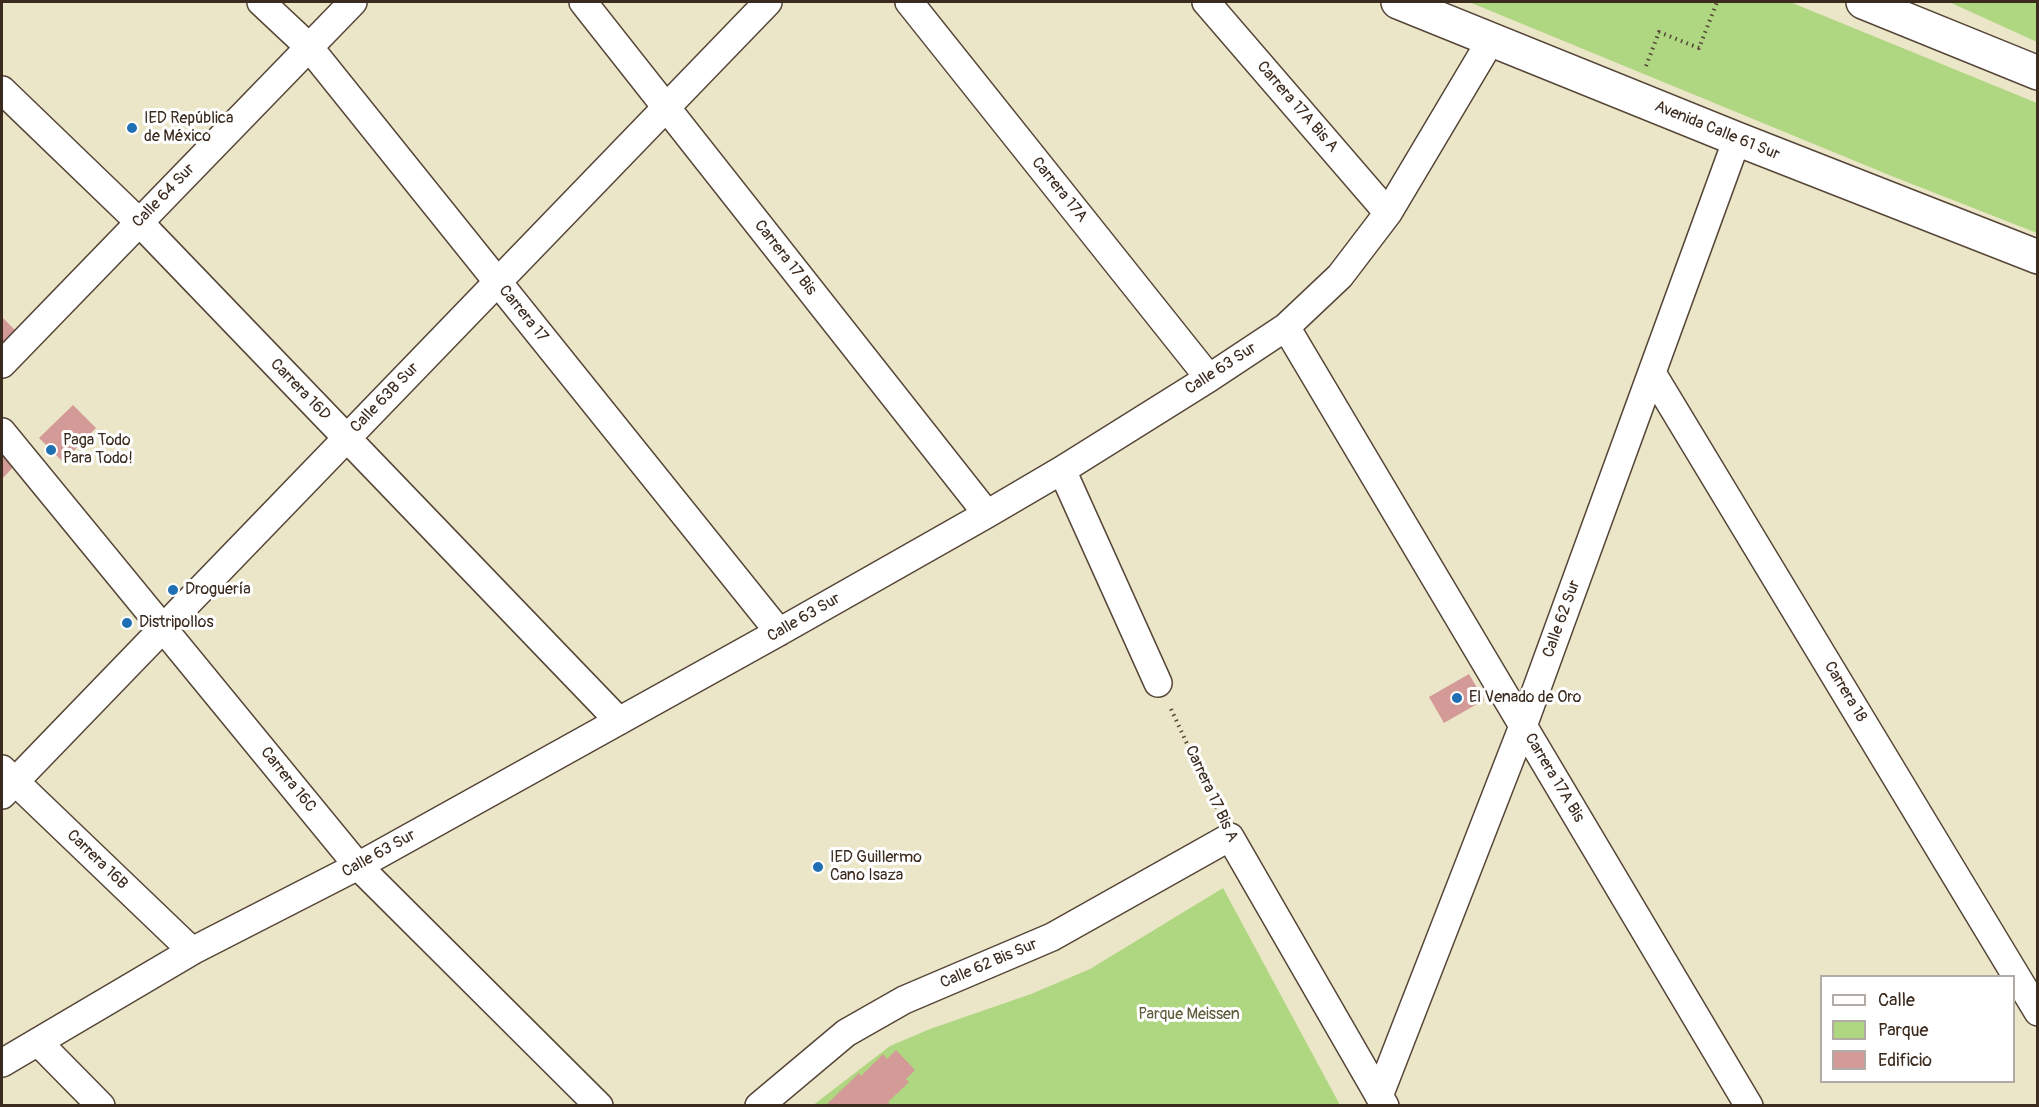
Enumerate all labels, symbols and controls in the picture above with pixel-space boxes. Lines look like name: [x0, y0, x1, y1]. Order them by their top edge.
street label: Carrera 17A Bis A: [1252, 58, 1342, 156]
street label: Avenida Calle 61 Sur: [1652, 97, 1782, 165]
place label: IED República de México: [144, 109, 233, 147]
marker: IED República de México: [125, 121, 139, 135]
street label: Carrera 17A: [1027, 154, 1091, 226]
street label: Calle 64 Sur: [129, 160, 199, 232]
street label: Carrera 17 Bis: [750, 217, 820, 299]
street label: Carrera 17: [494, 282, 552, 346]
street label: Calle 63 Sur: [1182, 339, 1260, 399]
street label: Carrera 16D: [266, 355, 334, 425]
street label: Calle 63B Sur: [347, 359, 423, 437]
place label: Paga Todo Para Todo!: [63, 431, 133, 469]
marker: Paga Todo Para Todo!: [44, 443, 58, 457]
street label: Calle 62 Sur: [1539, 578, 1585, 660]
place label: Droguería: [185, 580, 251, 600]
marker: Droguería: [166, 583, 180, 597]
street label: Calle 63 Sur: [764, 589, 844, 647]
place label: Distripollos: [139, 613, 214, 633]
marker: Distripollos: [120, 616, 134, 630]
street label: Carrera 18: [1819, 658, 1871, 726]
place label: El Venado de Oro: [1469, 688, 1581, 708]
marker: El Venado de Oro: [1450, 691, 1464, 705]
street label: Carrera 17A Bis: [1520, 730, 1588, 826]
street label: Carrera 17 Bis A: [1180, 743, 1242, 845]
street label: Carrera 16C: [256, 744, 320, 816]
street label: Carrera 16B: [62, 826, 132, 894]
street label: Calle 63 Sur: [339, 826, 419, 882]
place label: IED Guillermo Cano Isaza: [830, 848, 922, 886]
marker: IED Guillermo Cano Isaza: [811, 860, 825, 874]
street label: Calle 62 Bis Sur: [938, 935, 1040, 993]
legend: [1820, 975, 2015, 1083]
text: Calle: [1878, 989, 1915, 1012]
park label: Parque Meissen: [1138, 1005, 1240, 1025]
text: Parque: [1878, 1019, 1928, 1042]
text: Edificio: [1878, 1049, 1932, 1072]

